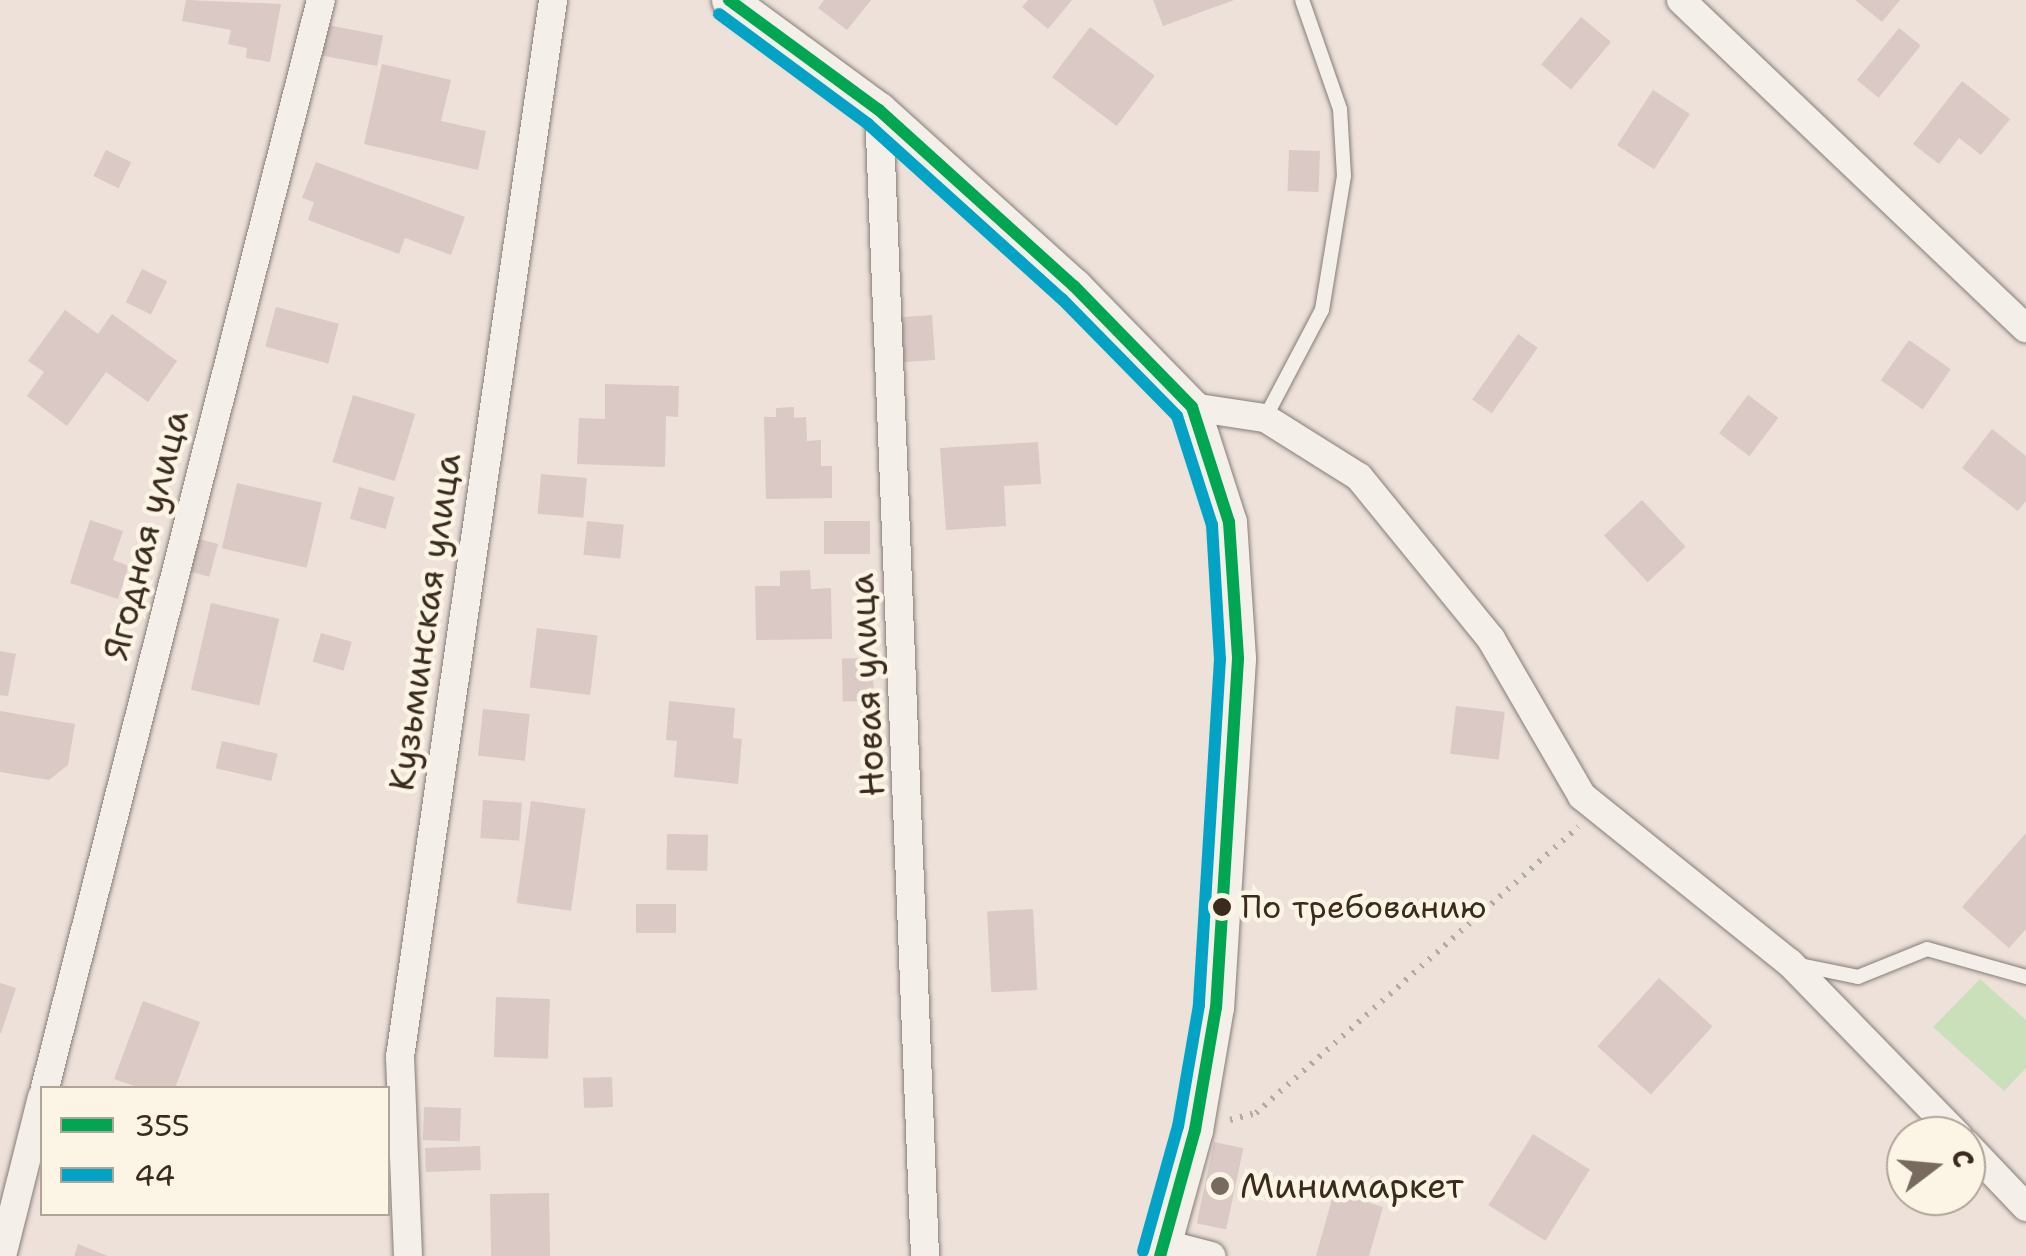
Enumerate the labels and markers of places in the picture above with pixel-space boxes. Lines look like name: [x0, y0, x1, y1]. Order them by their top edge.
place label: По требованию: [1241, 888, 1487, 926]
marker: По требованию: [1212, 897, 1232, 917]
place label: Минимаркет: [1240, 1165, 1464, 1207]
marker: Минимаркет: [1209, 1175, 1231, 1197]

